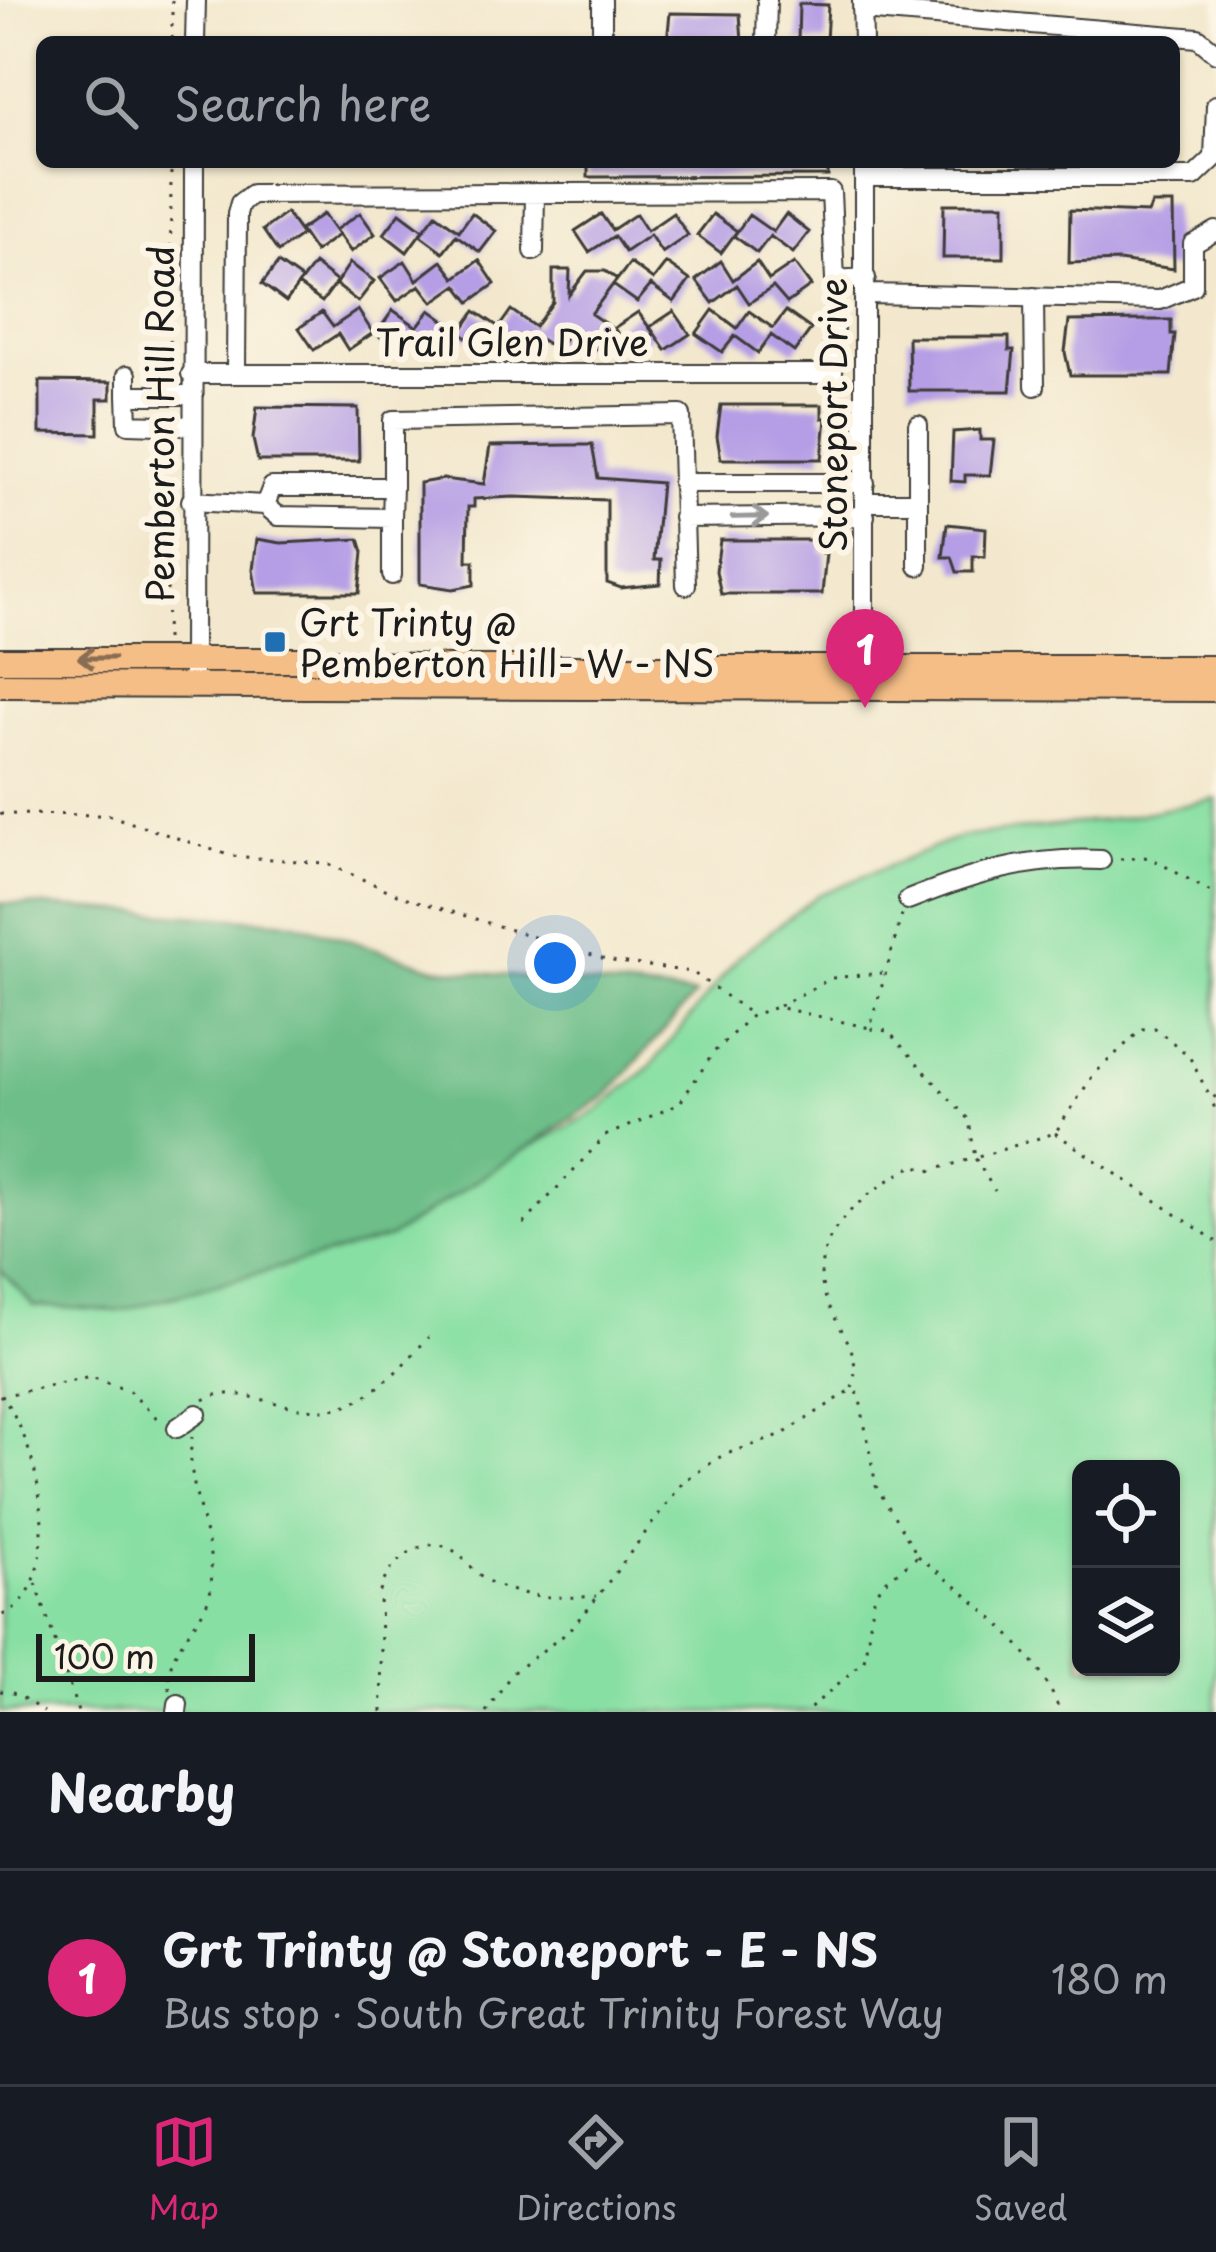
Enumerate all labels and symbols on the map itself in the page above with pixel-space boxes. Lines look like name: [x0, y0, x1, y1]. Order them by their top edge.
street label: Pemberton Hill Road: [132, 245, 186, 603]
street label: Stoneport Drive: [805, 278, 859, 552]
street label: Trail Glen Drive: [375, 314, 649, 368]
one-way arrow: [730, 506, 769, 528]
place label: Grt Trinty @ Pemberton Hill- W - NS: [299, 594, 714, 689]
pin: 1: [826, 609, 904, 708]
marker: Grt Trinty @ Pemberton Hill- W - NS: [262, 629, 288, 655]
one-way arrow: [77, 646, 116, 669]
your location: [525, 933, 585, 993]
scale bar: [36, 1628, 255, 1681]

